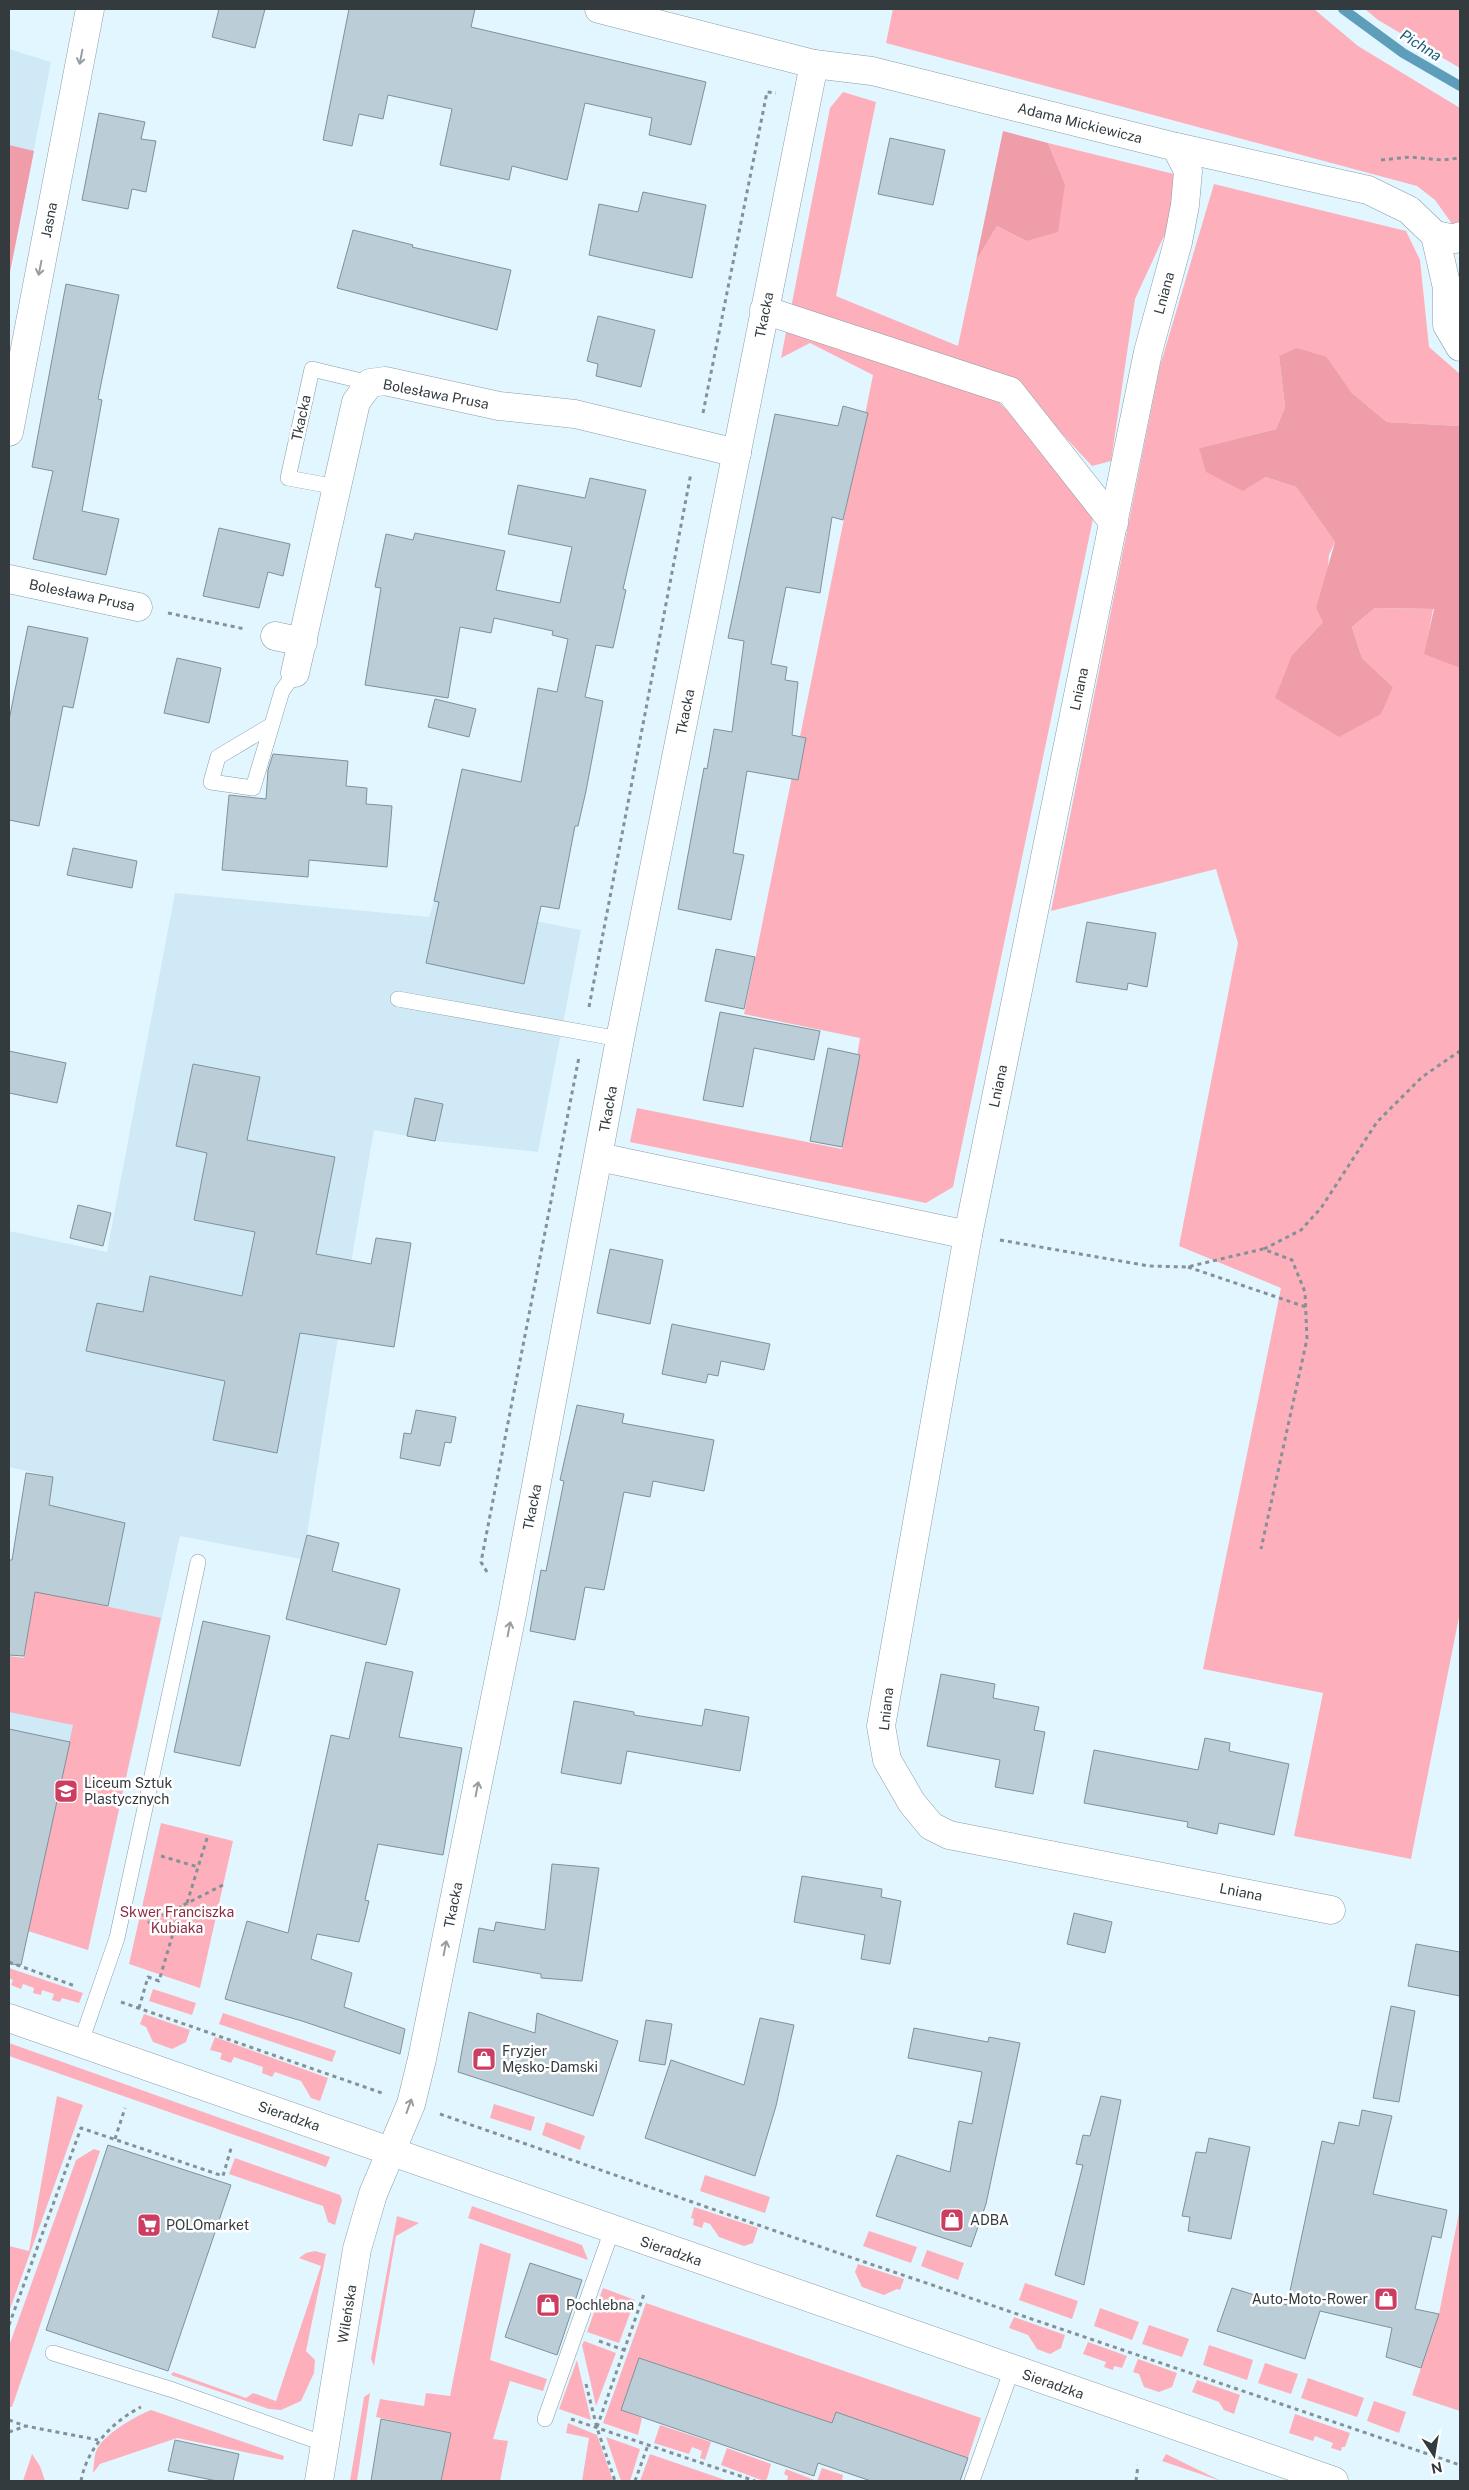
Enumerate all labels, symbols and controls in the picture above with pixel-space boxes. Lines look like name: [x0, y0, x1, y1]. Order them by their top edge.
water label: Pichna: [1397, 26, 1445, 64]
one-way arrow: [76, 48, 85, 64]
street label: Adama Mickiewicza: [1016, 100, 1144, 146]
street label: Jasna: [38, 201, 60, 239]
one-way arrow: [35, 259, 45, 275]
street label: Lniana: [1151, 270, 1177, 316]
street label: Tkacka: [752, 291, 776, 339]
street label: Bolesława Prusa: [382, 376, 490, 412]
street label: Tkacka: [288, 394, 314, 442]
street label: Bolesława Prusa: [28, 576, 136, 614]
street label: Lniana: [1067, 666, 1091, 712]
street label: Tkacka: [673, 688, 697, 736]
street label: Lniana: [986, 1063, 1010, 1109]
street label: Tkacka: [596, 1085, 620, 1133]
street label: Tkacka: [520, 1483, 544, 1531]
one-way arrow: [505, 1622, 514, 1638]
street label: Lniana: [876, 1687, 896, 1731]
place label: Liceum Sztuk Plastycznych: [84, 1775, 172, 1807]
school or university icon: Liceum Sztuk Plastycznych: [53, 1778, 79, 1804]
one-way arrow: [473, 1781, 482, 1797]
street label: Lniana: [1218, 1880, 1264, 1904]
street label: Tkacka: [441, 1881, 465, 1929]
park label: Skwer Franciszka Kubiaka: [120, 1904, 234, 1936]
one-way arrow: [440, 1940, 450, 1956]
place label: Fryzjer Męsko-Damski: [502, 2043, 598, 2075]
shop icon: Fryzjer Męsko-Damski: [471, 2046, 497, 2072]
street label: Sieradzka: [256, 2098, 322, 2134]
one-way arrow: [406, 2099, 415, 2114]
shop icon: ADBA: [939, 2207, 965, 2233]
supermarket icon: POLOmarket: [136, 2212, 162, 2238]
place label: ADBA: [970, 2212, 1009, 2228]
place label: POLOmarket: [166, 2217, 249, 2233]
street label: Sieradzka: [638, 2233, 704, 2269]
street label: Wileńska: [334, 2283, 360, 2345]
shop icon: Auto-Moto-Rower: [1373, 2286, 1399, 2312]
place label: Auto-Moto-Rower: [1252, 2291, 1368, 2307]
shop icon: Pochlebna: [535, 2292, 561, 2318]
place label: Pochlebna: [566, 2297, 634, 2313]
street label: Sieradzka: [1020, 2366, 1086, 2402]
north arrow: [1409, 2430, 1459, 2480]
text: N: [1430, 2459, 1444, 2477]

